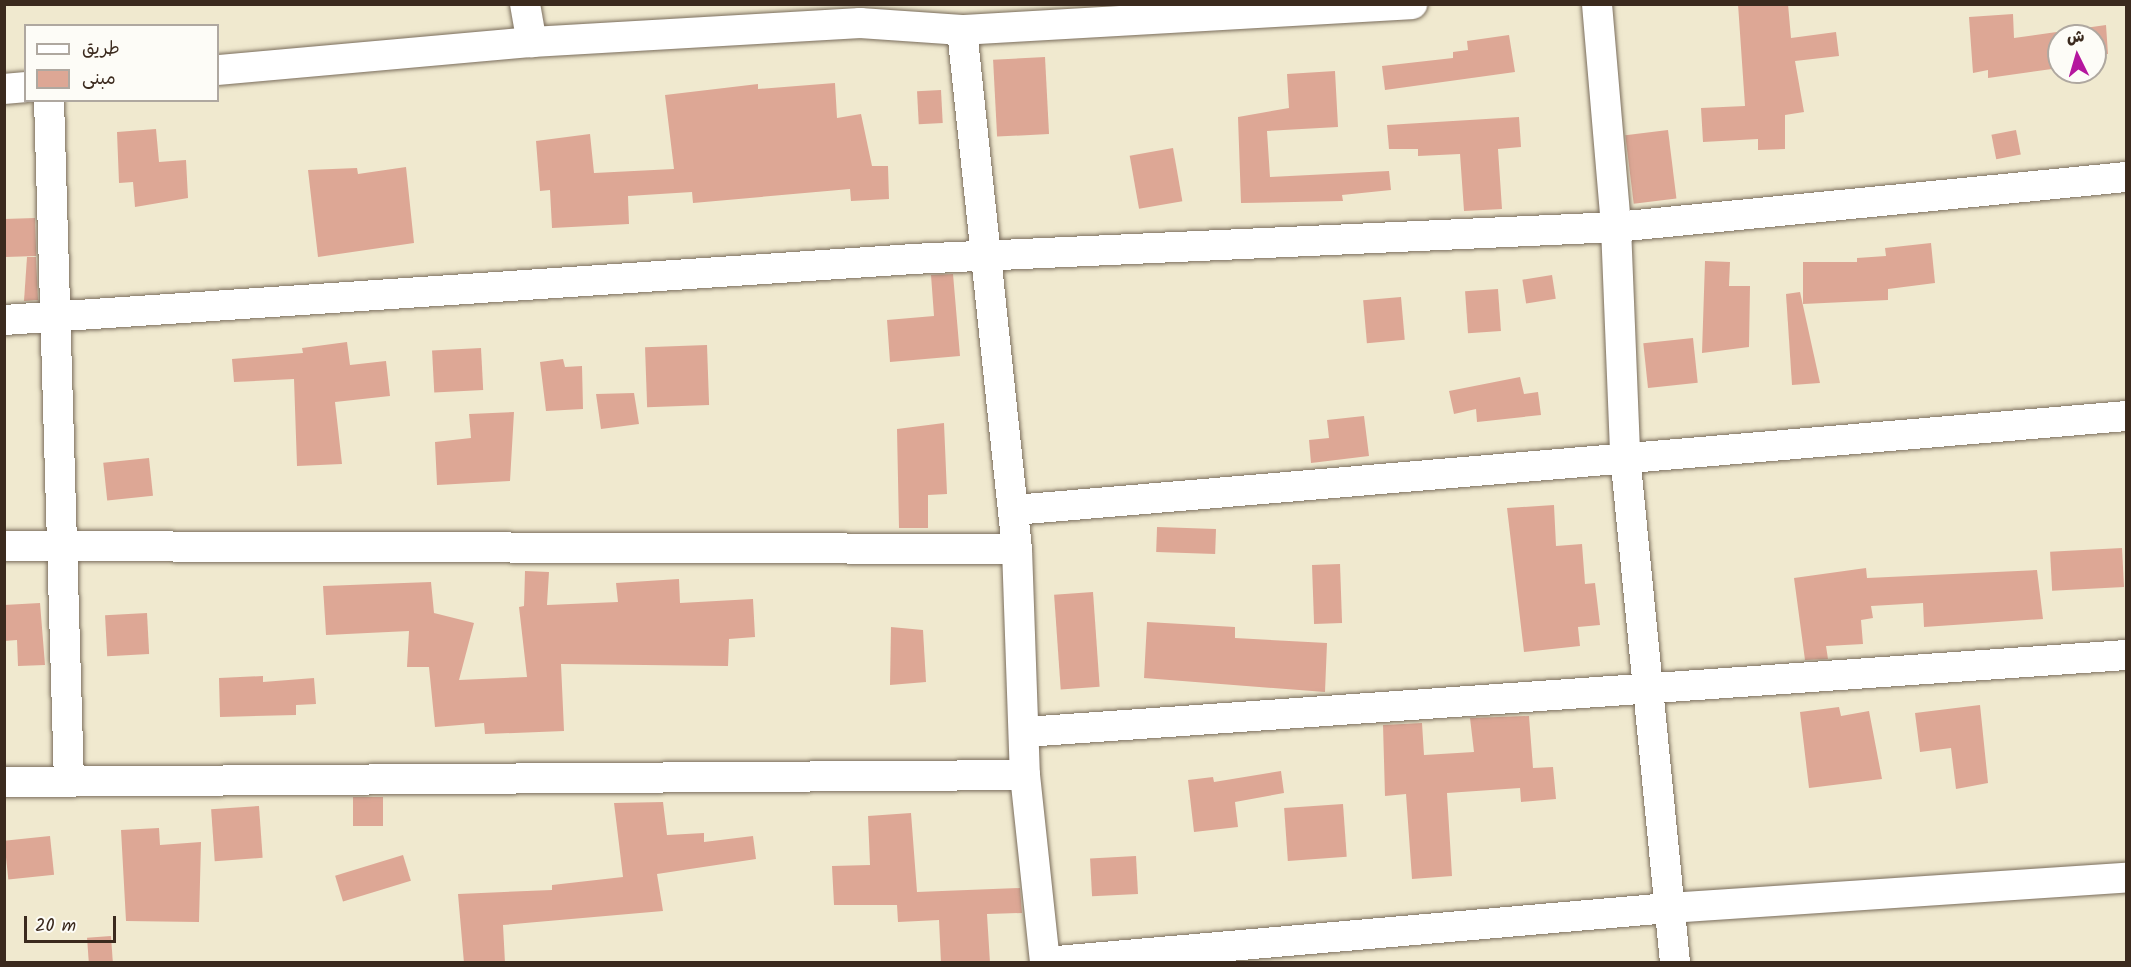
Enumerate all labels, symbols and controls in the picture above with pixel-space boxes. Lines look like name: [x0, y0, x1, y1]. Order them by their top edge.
legend: [24, 24, 219, 102]
north arrow: [2047, 24, 2107, 84]
text: ش: [2066, 24, 2085, 51]
text: طريق: [82, 35, 120, 64]
text: مبنى: [82, 65, 116, 94]
scale bar: [27, 904, 118, 942]
text: 20 m: [35, 912, 76, 941]

